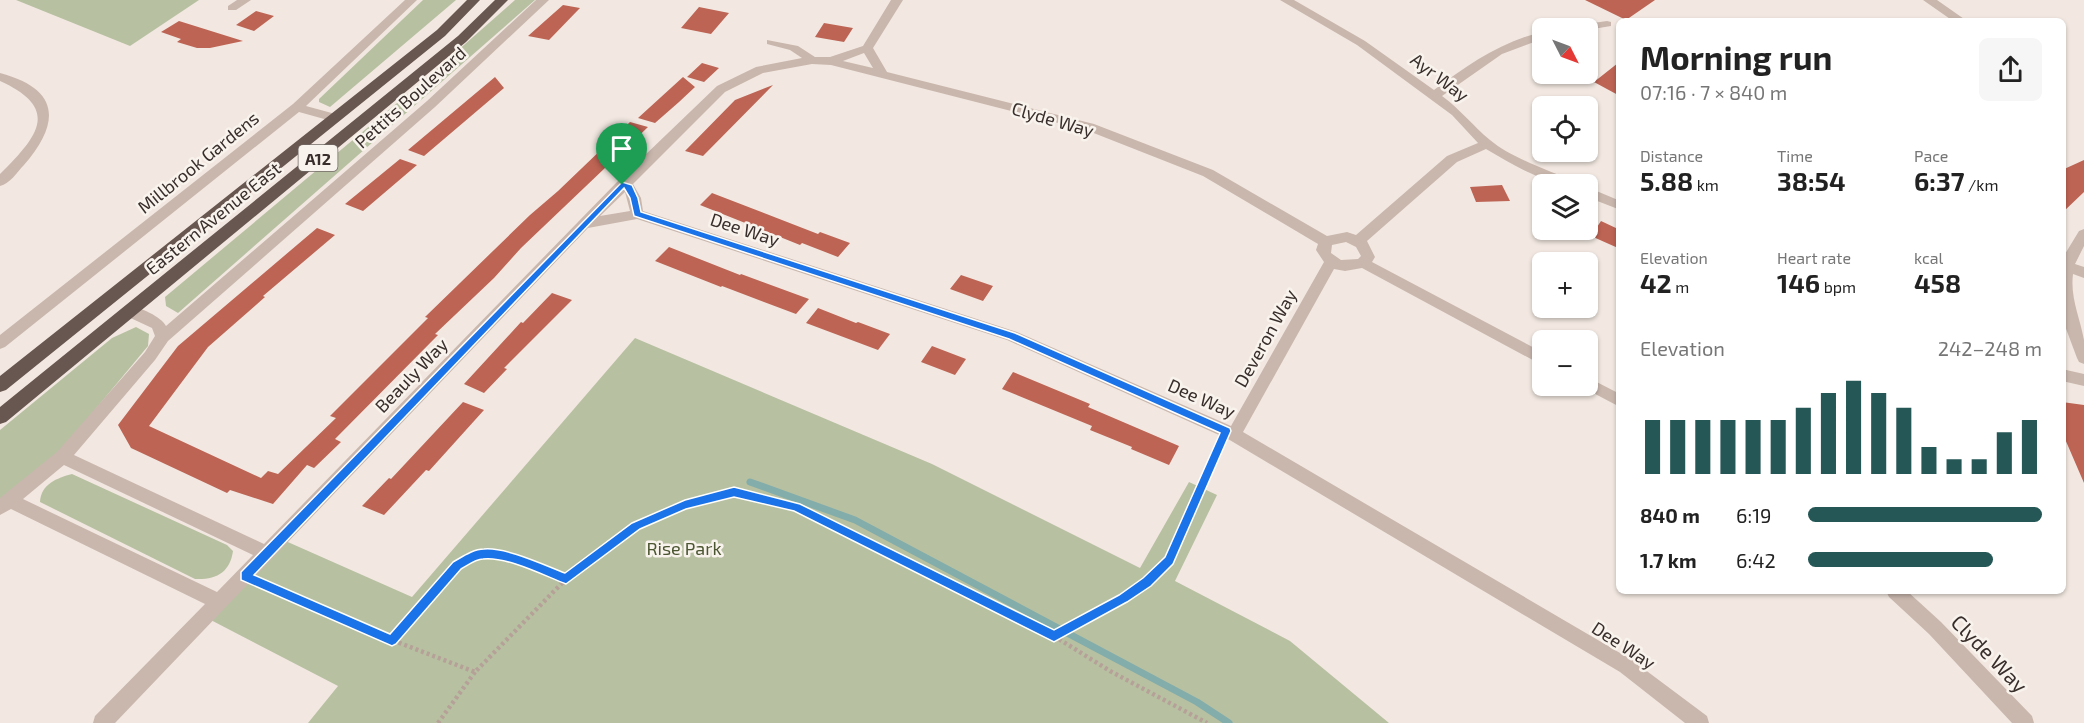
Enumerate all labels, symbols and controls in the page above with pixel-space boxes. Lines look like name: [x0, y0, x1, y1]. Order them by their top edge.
north arrow: [1532, 18, 1598, 84]
map controls: [1532, 18, 1598, 396]
text: Morning run: [1640, 37, 1832, 77]
button: share: [1979, 38, 2042, 101]
street label: Pettits Boulevard: [350, 41, 470, 153]
street label: Ayr Way: [1407, 48, 1474, 106]
text: 07:16 · 7 × 840 m: [1640, 80, 1787, 104]
button: locate: [1532, 96, 1598, 162]
street label: Clyde Way: [1009, 97, 1097, 141]
street label: Millbrook Gardens: [133, 106, 263, 218]
pin: [596, 123, 647, 185]
icon: arrive: [605, 132, 638, 165]
road number: A12: [298, 145, 338, 171]
text: Distance: [1640, 146, 1703, 165]
text: Time: [1777, 146, 1813, 165]
text: Pace: [1914, 146, 1948, 165]
street label: Eastern Avenue East: [141, 157, 285, 279]
text: 5.88: [1640, 165, 1693, 196]
text: 38:54: [1777, 165, 1846, 196]
text: 6:37: [1914, 165, 1965, 196]
button: layers: [1532, 174, 1598, 240]
text: km: [1693, 175, 1719, 194]
text: /km: [1965, 175, 1999, 194]
street label: Dee Way: [708, 208, 783, 251]
text: Elevation: [1640, 248, 1708, 267]
text: Heart rate: [1777, 248, 1851, 267]
text: kcal: [1914, 248, 1943, 267]
button: +: [1532, 252, 1598, 318]
text: 42: [1640, 267, 1672, 298]
text: 146: [1777, 267, 1820, 298]
text: 458: [1914, 267, 1961, 298]
text: m: [1672, 277, 1689, 296]
text: bpm: [1820, 277, 1856, 296]
street label: Deveron Way: [1229, 285, 1301, 391]
button: −: [1532, 330, 1598, 396]
street label: Beauly Way: [370, 333, 452, 417]
text: Elevation: [1640, 336, 1725, 360]
text: 242–248 m: [1938, 336, 2042, 360]
street label: Dee Way: [1165, 373, 1239, 423]
text: 840 m: [1640, 503, 1700, 527]
text: 6:19: [1736, 503, 1772, 527]
park label: Rise Park: [646, 537, 722, 559]
text: 1.7 km: [1640, 548, 1697, 572]
text: 6:42: [1736, 548, 1776, 572]
street label: Clyde Way: [1947, 609, 2033, 697]
street label: Dee Way: [1588, 616, 1660, 674]

